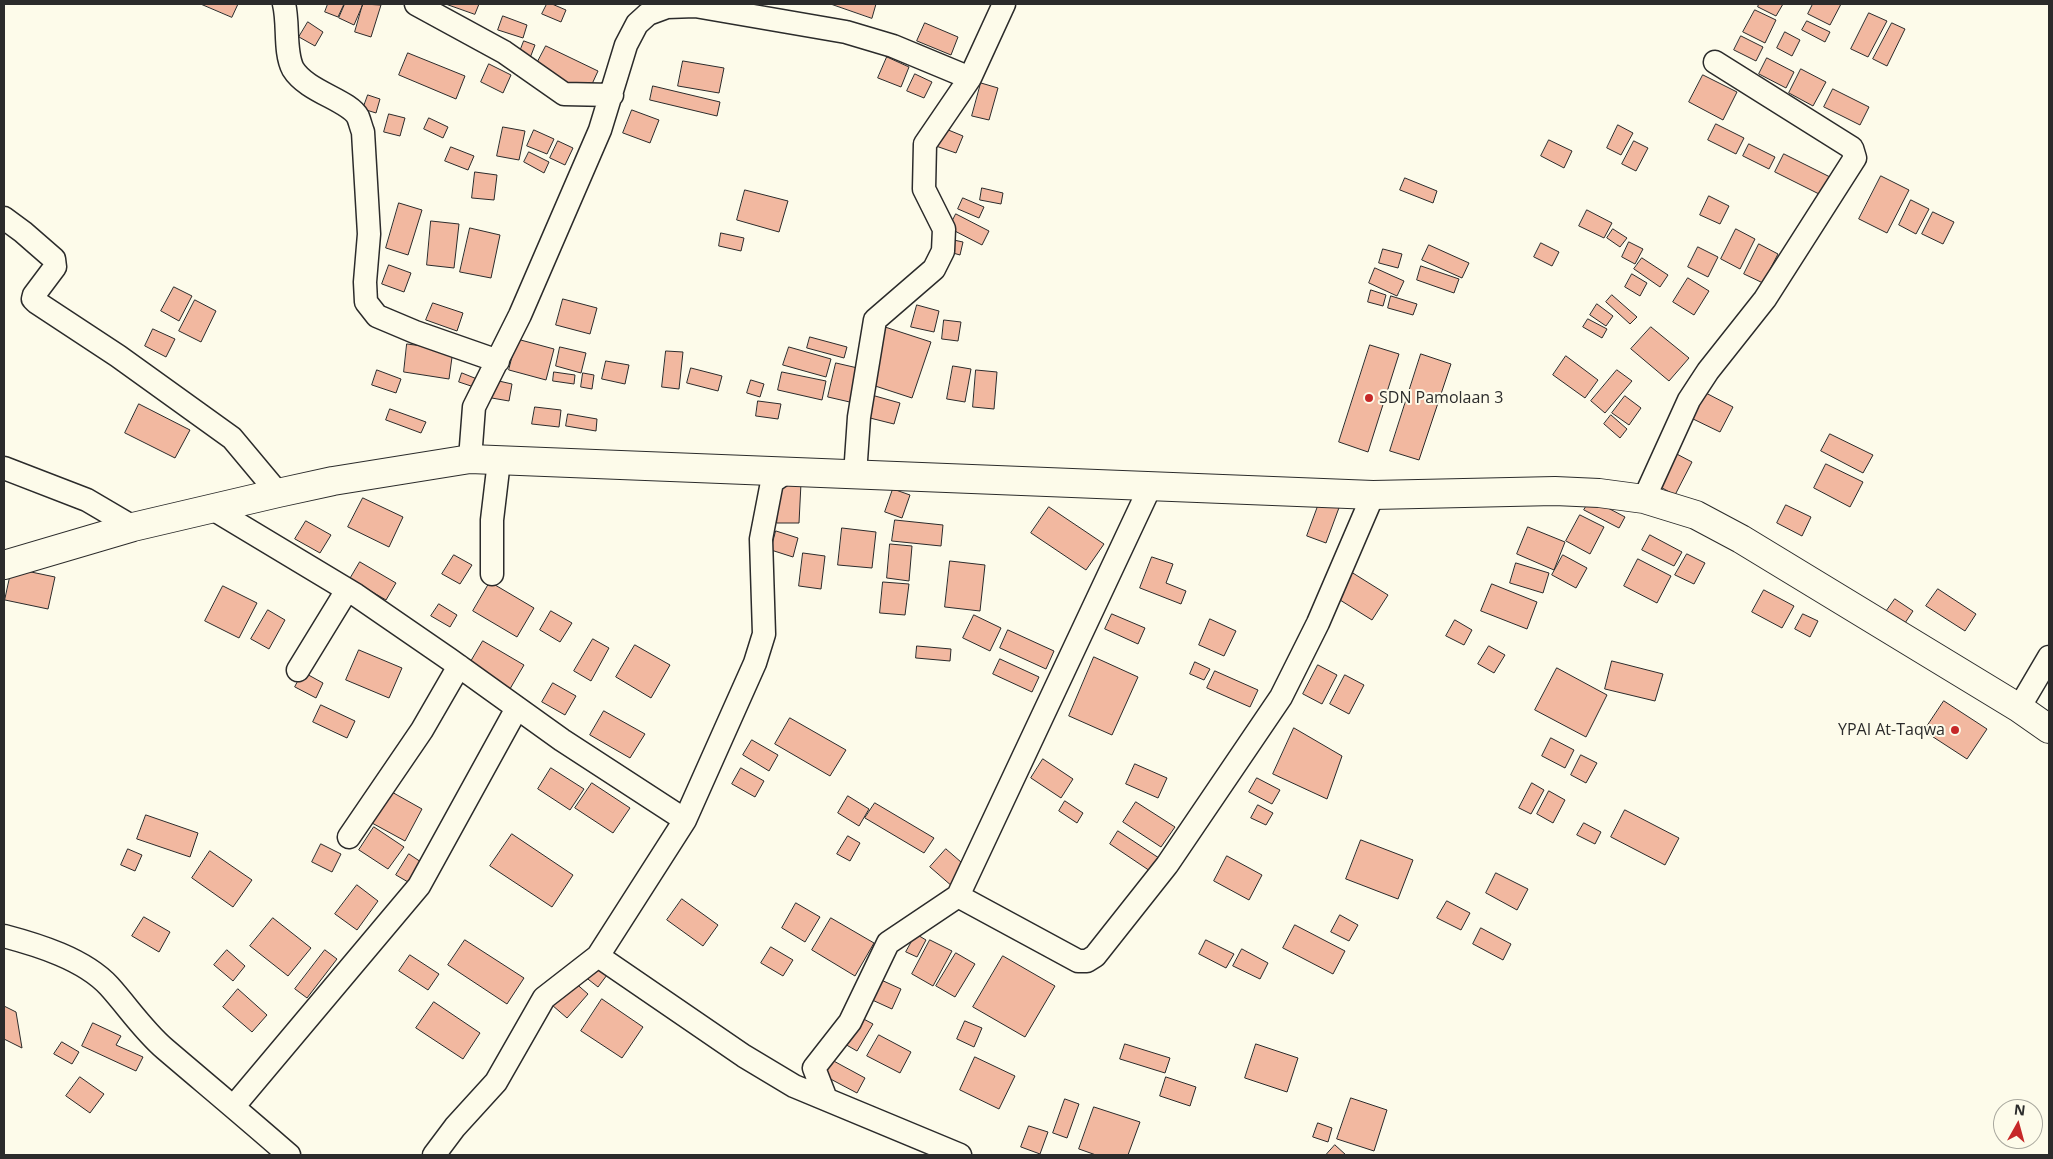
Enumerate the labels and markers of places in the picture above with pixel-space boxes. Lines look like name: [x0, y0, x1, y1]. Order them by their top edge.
place label: SDN Pamolaan 3: [1379, 388, 1503, 408]
marker: SDN Pamolaan 3: [1363, 392, 1375, 404]
place label: YPAI At-Taqwa: [1838, 720, 1945, 740]
marker: YPAI At-Taqwa: [1949, 724, 1961, 736]

